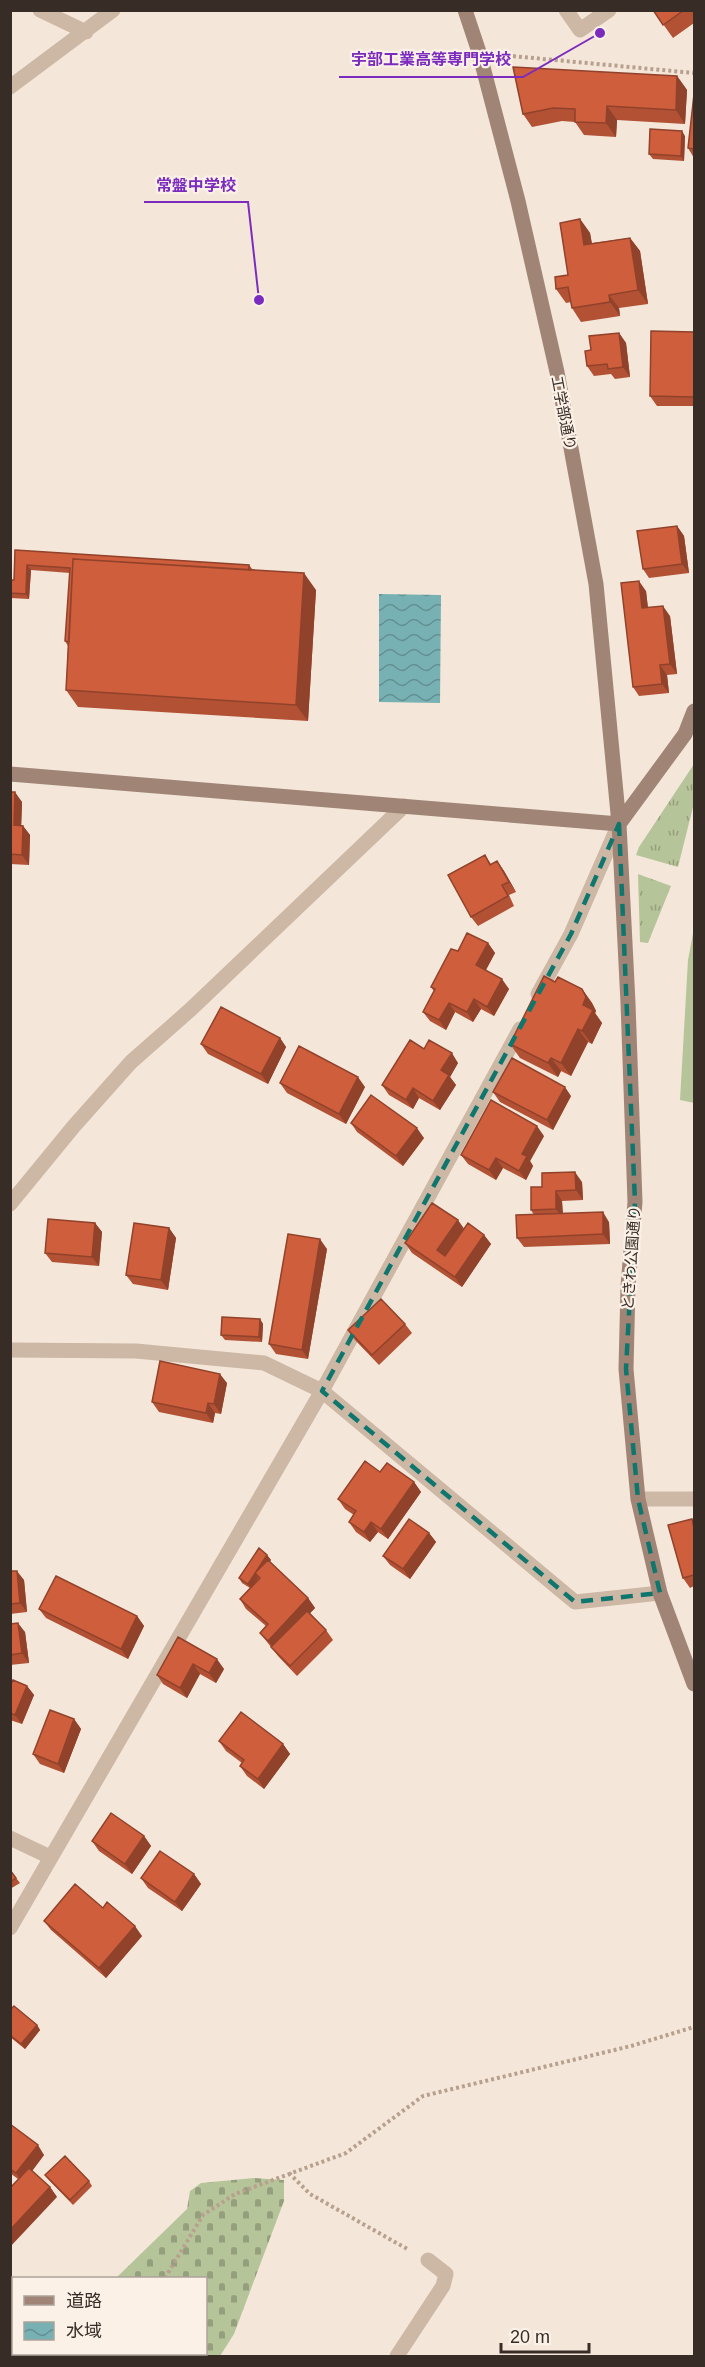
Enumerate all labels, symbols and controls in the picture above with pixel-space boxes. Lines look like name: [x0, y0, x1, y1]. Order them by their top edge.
callout: 宇部工業高等専門学校: [339, 43, 523, 77]
text: 宇部工業高等専門学校: [351, 51, 511, 68]
callout: 常盤中学校: [144, 168, 248, 202]
text: 常盤中学校: [156, 177, 236, 194]
street label: 工学部通り: [548, 375, 580, 451]
street label: ときわ公園通り: [619, 1205, 643, 1311]
legend: [12, 2277, 207, 2355]
text: 道路: [66, 2291, 102, 2311]
scale bar: [501, 2316, 590, 2354]
text: 水域: [66, 2321, 102, 2341]
text: 20 m: [510, 2327, 550, 2347]

